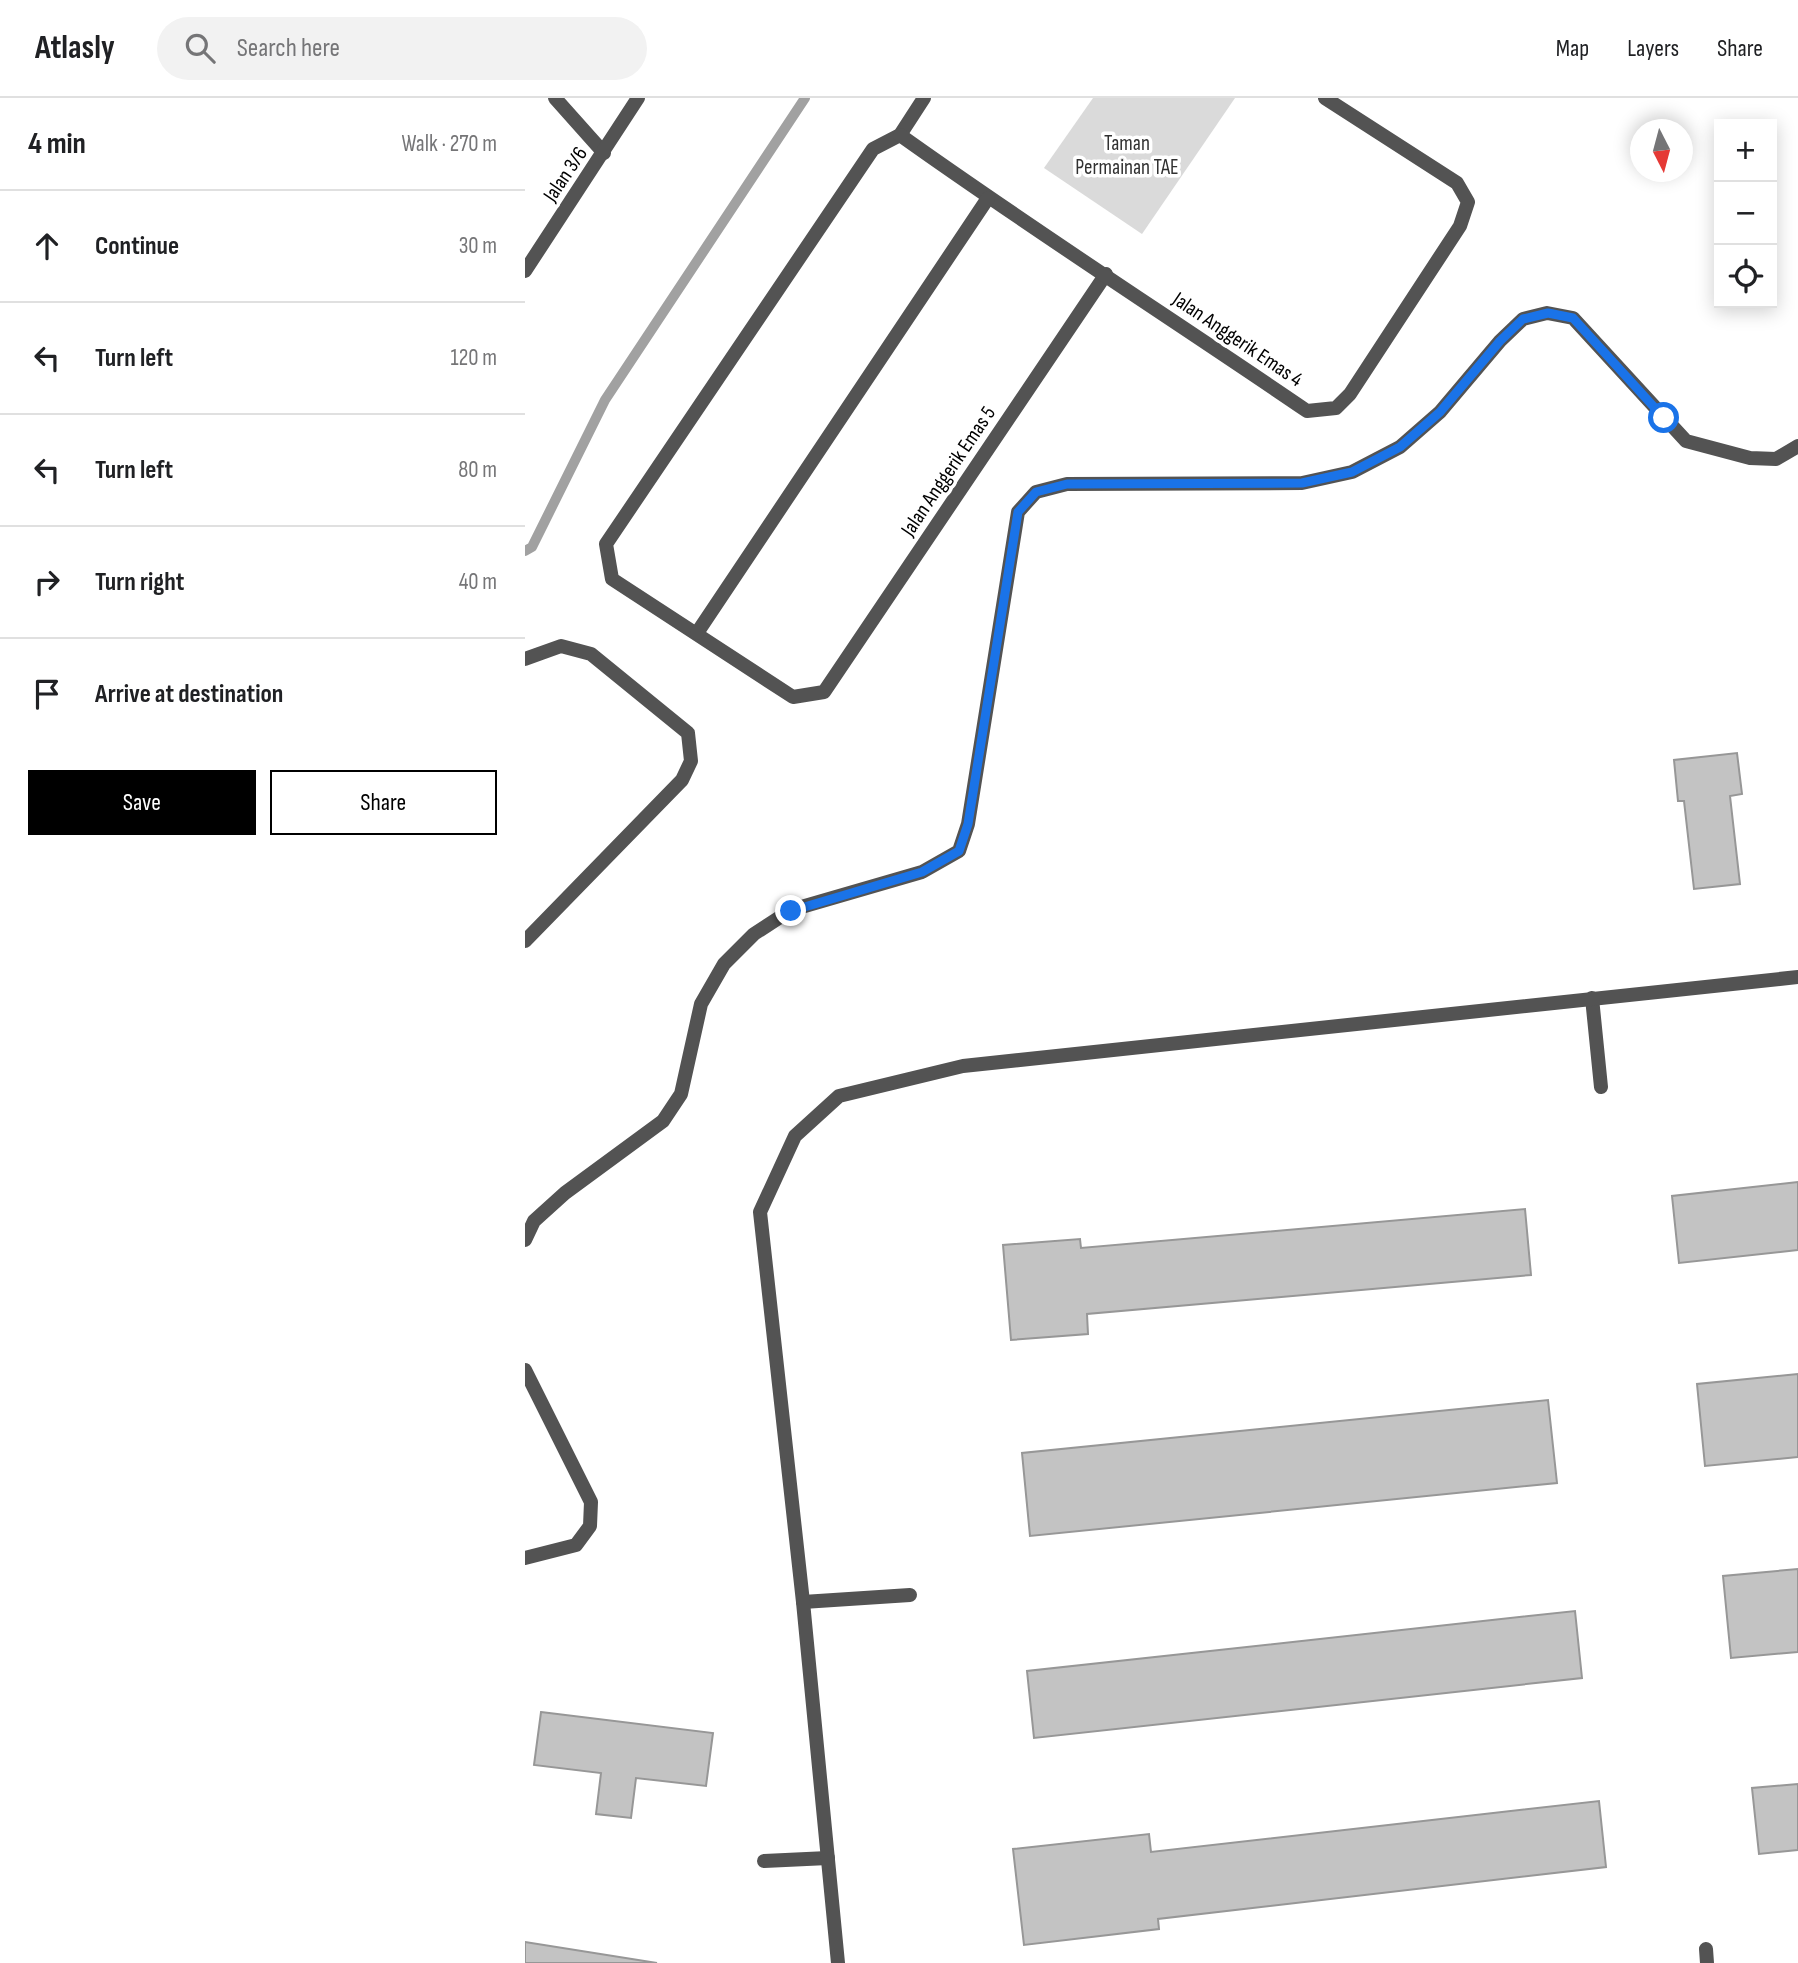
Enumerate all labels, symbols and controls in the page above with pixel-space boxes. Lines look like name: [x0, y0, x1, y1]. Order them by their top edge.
search box: [157, 17, 647, 80]
text: Atlasly: [35, 28, 115, 68]
icon: search: [181, 29, 219, 67]
text: Search here: [237, 33, 340, 64]
text: Map: [1556, 34, 1589, 63]
text: Layers: [1627, 34, 1679, 63]
text: Share: [1717, 34, 1763, 63]
north arrow: [1630, 119, 1693, 182]
map controls: [1714, 119, 1777, 308]
button: +: [1714, 119, 1777, 182]
text: 4 min: [28, 126, 86, 162]
text: Walk · 270 m: [402, 130, 497, 158]
park label: Taman Permainan TAE: [1075, 131, 1179, 180]
street label: Jalan 3/6: [537, 142, 593, 207]
button: −: [1714, 182, 1777, 245]
icon: ahead: [28, 227, 66, 265]
text: Continue: [95, 231, 179, 262]
text: 30 m: [459, 232, 497, 260]
button: locate: [1714, 245, 1777, 308]
street label: Jalan Anggerik Emas 4: [1167, 286, 1308, 392]
icon: left: [28, 339, 66, 377]
text: Turn left: [95, 343, 173, 374]
text: 120 m: [451, 344, 497, 372]
street label: Jalan Anggerik Emas 5: [895, 402, 1001, 542]
route start: [1648, 402, 1679, 433]
icon: left: [28, 451, 66, 489]
text: Turn left: [95, 455, 173, 486]
text: 80 m: [458, 456, 497, 484]
icon: right: [28, 563, 66, 601]
text: Turn right: [95, 567, 184, 598]
text: 40 m: [459, 568, 497, 596]
icon: arrive: [28, 675, 66, 713]
text: Arrive at destination: [95, 679, 283, 710]
button: Save: [28, 770, 256, 835]
button: Share: [270, 770, 497, 835]
route end: [775, 895, 806, 926]

